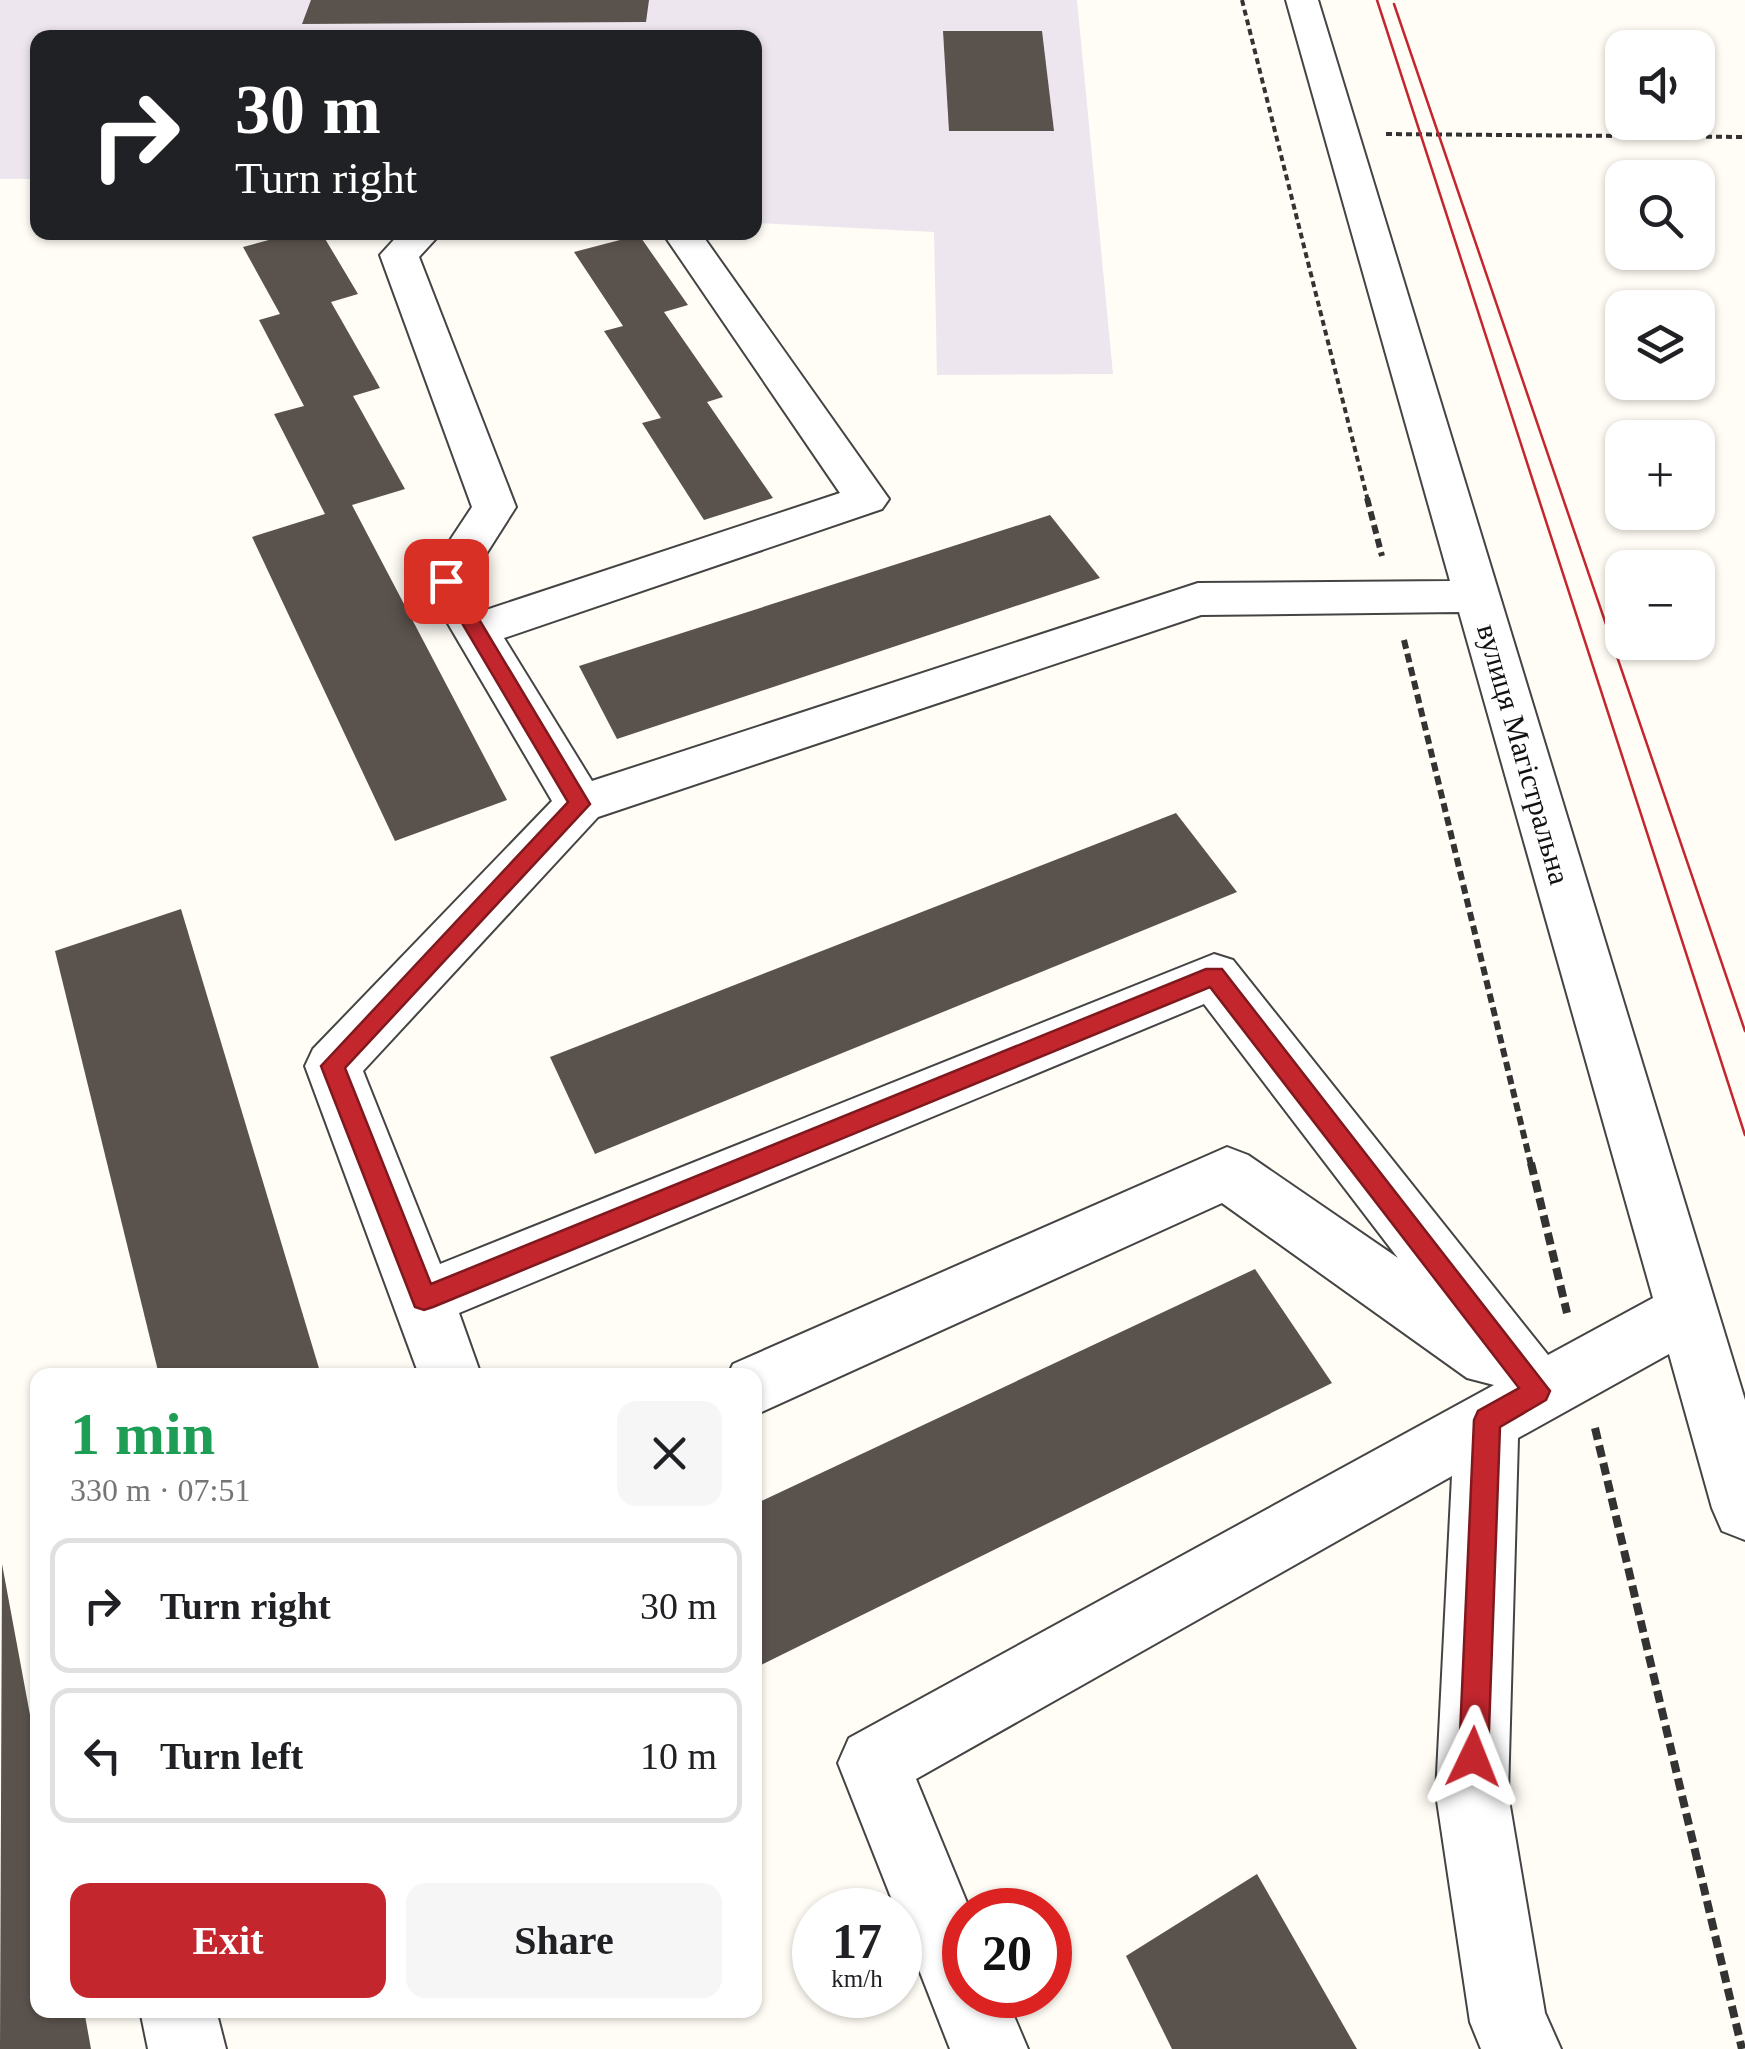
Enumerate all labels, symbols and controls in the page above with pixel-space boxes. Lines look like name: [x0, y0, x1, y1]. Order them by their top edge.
map controls: [1605, 30, 1715, 660]
button: sound: [1605, 30, 1715, 140]
icon: right: [70, 70, 200, 200]
text: 30 m: [235, 71, 381, 148]
text: Turn right: [235, 153, 417, 203]
button: search: [1605, 160, 1715, 270]
button: layers: [1605, 290, 1715, 400]
button: +: [1605, 420, 1715, 530]
pin: [404, 539, 489, 624]
button: −: [1605, 550, 1715, 660]
icon: arrive: [419, 554, 474, 609]
street label: вулиця Магістральна: [1471, 620, 1577, 888]
text: 1 min: [70, 1401, 215, 1467]
button: close: [617, 1401, 722, 1506]
text: 330 m · 07:51: [70, 1472, 250, 1508]
icon: right: [75, 1578, 130, 1633]
text: Turn right: [160, 1585, 331, 1627]
text: 30 m: [640, 1585, 717, 1627]
position arrow: [1421, 1705, 1525, 1809]
icon: left: [75, 1728, 130, 1783]
text: Turn left: [160, 1735, 303, 1777]
text: 10 m: [640, 1735, 717, 1777]
button: Exit: [70, 1883, 386, 1998]
button: Share: [406, 1883, 722, 1998]
speed limit sign: 20: [942, 1888, 1072, 2018]
text: 17: [832, 1913, 882, 1969]
text: km/h: [831, 1965, 883, 1992]

